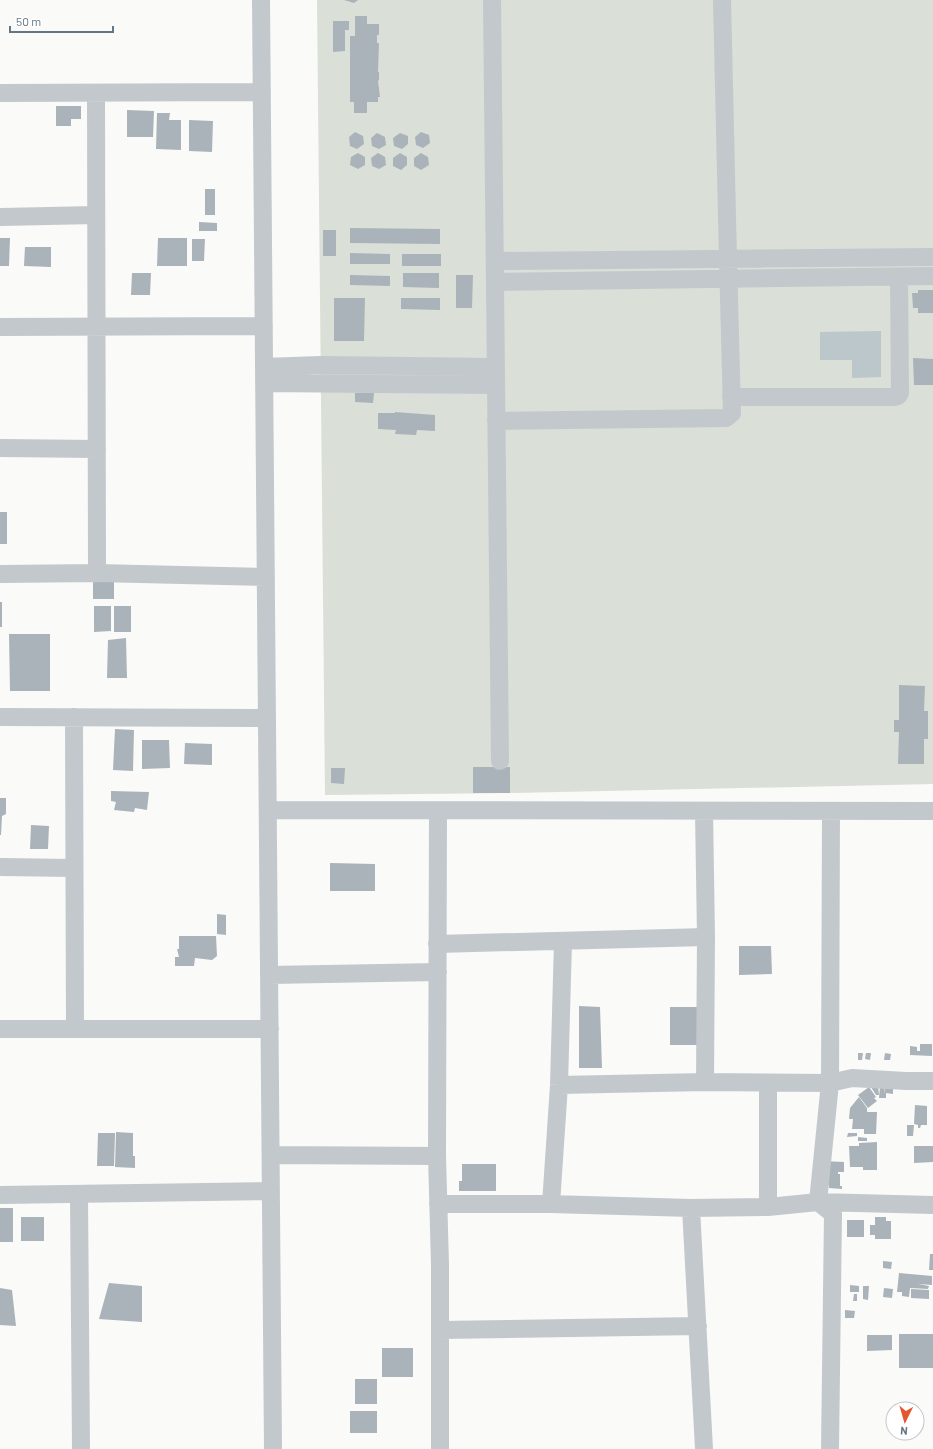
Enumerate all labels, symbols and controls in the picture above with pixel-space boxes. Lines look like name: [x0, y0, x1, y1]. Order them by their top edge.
scale bar: [10, 8, 113, 34]
text: 50 m: [16, 14, 41, 28]
north arrow: [885, 1401, 925, 1441]
text: N: [900, 1425, 908, 1438]

